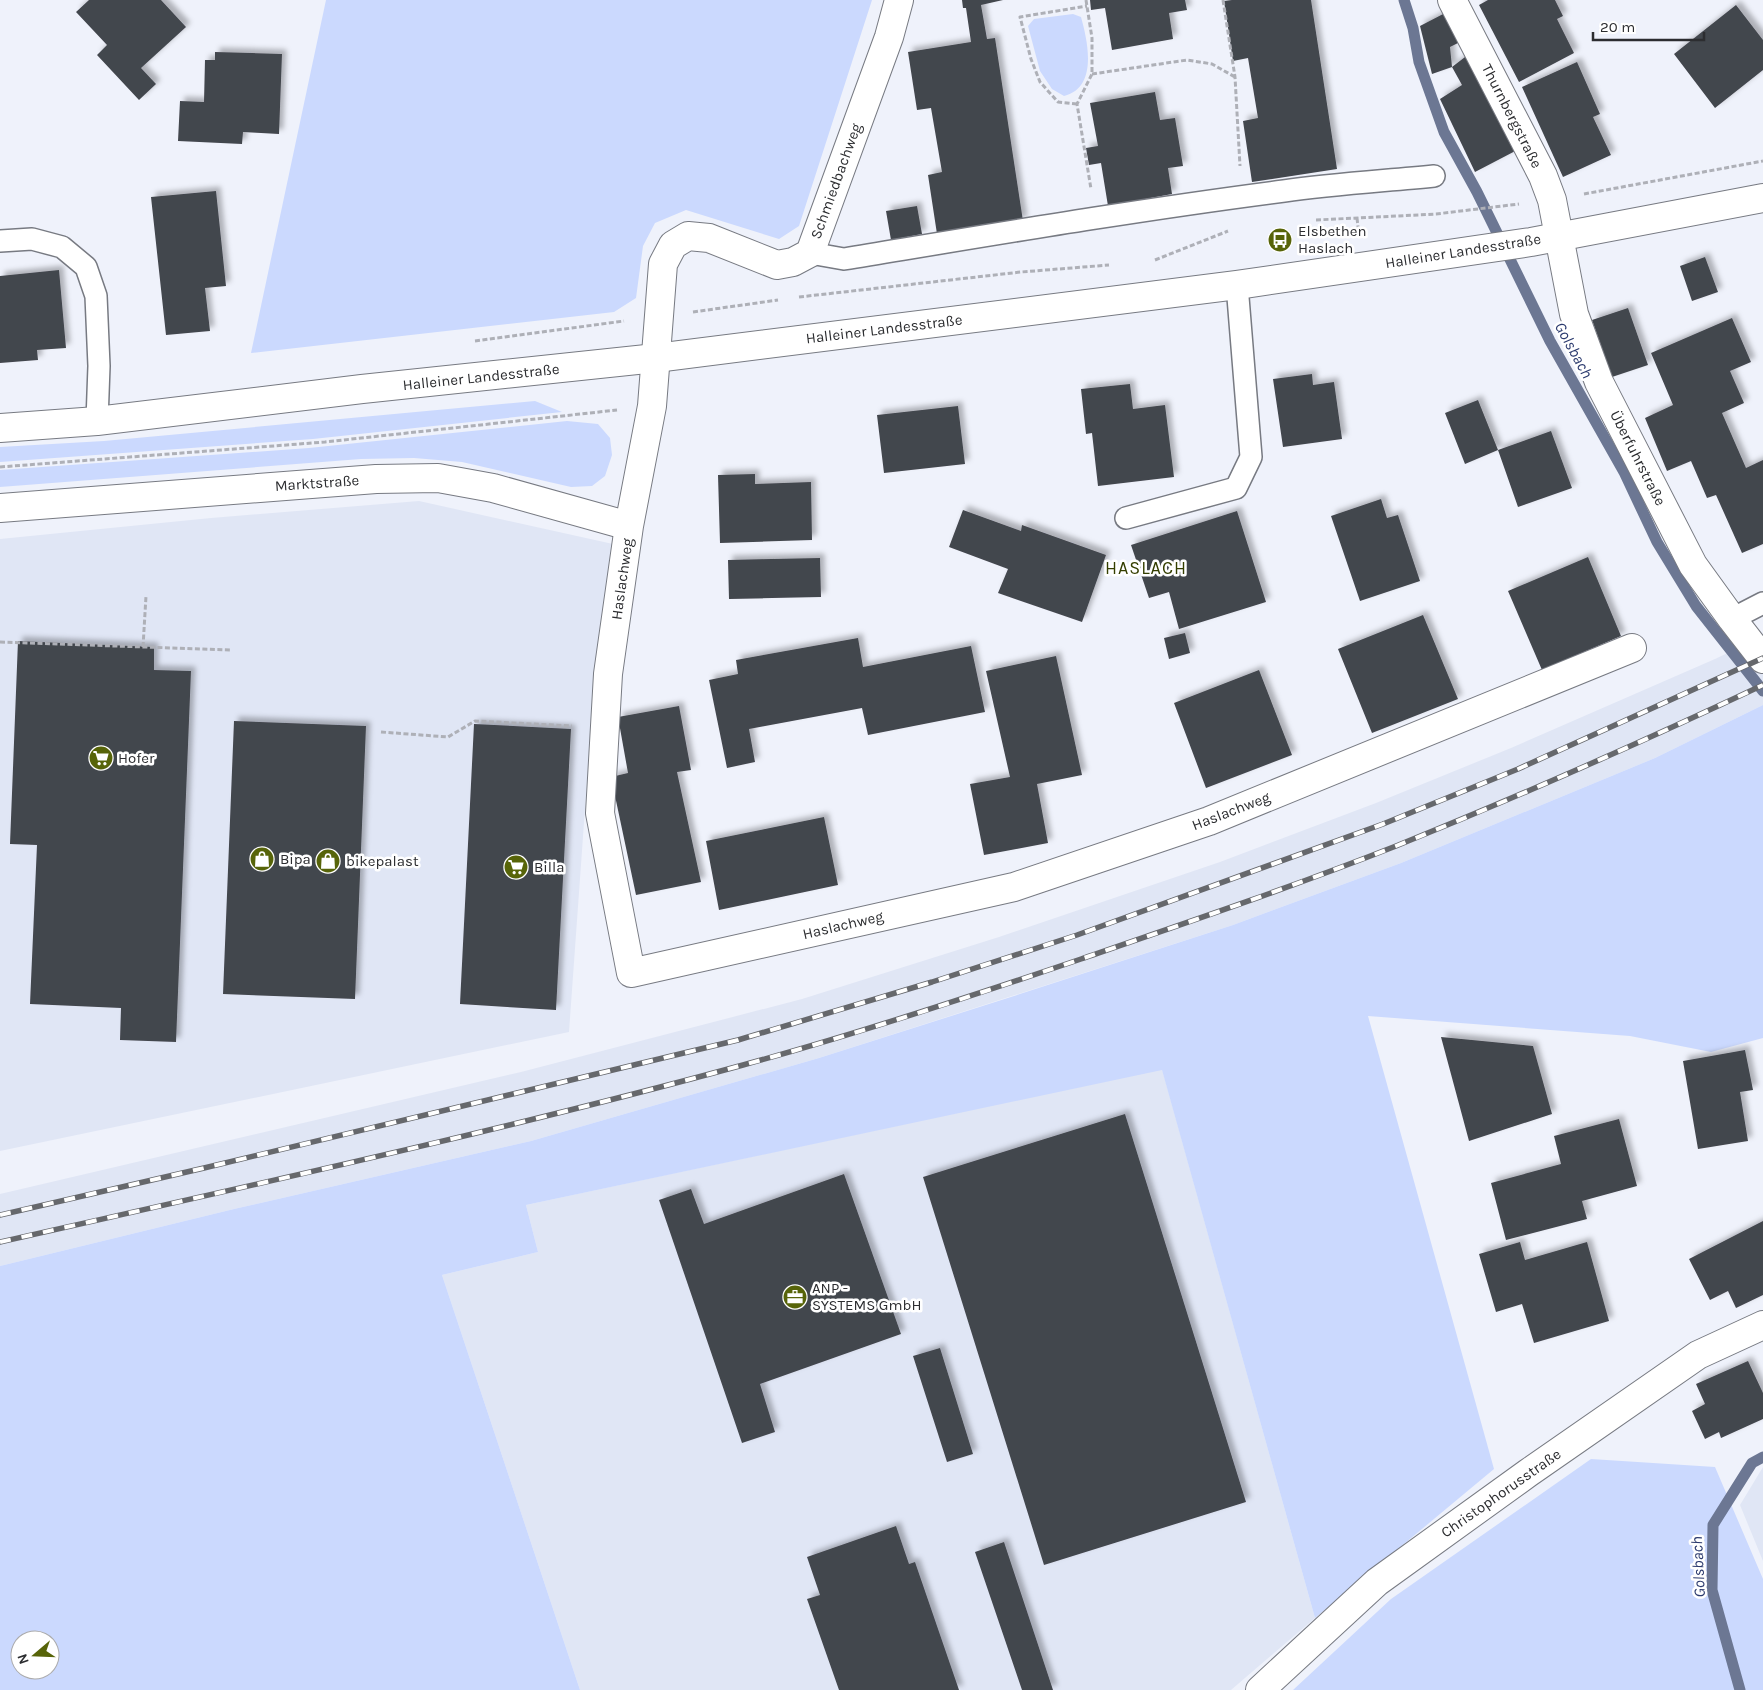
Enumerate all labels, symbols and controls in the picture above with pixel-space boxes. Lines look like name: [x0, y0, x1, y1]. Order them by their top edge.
scale bar: [1593, 10, 1704, 42]
text: 20 m: [1600, 18, 1635, 36]
street label: Thurnbergstraße: [1478, 61, 1546, 171]
street label: Schmiedbachweg: [807, 120, 865, 241]
place label: Elsbethen Haslach: [1298, 222, 1367, 257]
bus stop icon: Elsbethen Haslach: [1267, 227, 1293, 253]
street label: Halleiner Landesstraße: [1384, 230, 1542, 272]
street label: Halleiner Landesstraße: [805, 310, 963, 348]
water label: Golsbach: [1551, 319, 1597, 381]
street label: Halleiner Landesstraße: [402, 360, 560, 394]
street label: Überfuhrstraße: [1606, 407, 1670, 509]
street label: Marktstraße: [274, 471, 360, 495]
street label: Haslachweg: [607, 536, 637, 621]
district label: HASLACH: [1105, 557, 1187, 579]
supermarket icon: Hofer: [88, 745, 114, 771]
place label: Hofer: [118, 749, 155, 767]
street label: Haslachweg: [1189, 788, 1273, 834]
shop icon: Bipa: [249, 846, 275, 872]
shop icon: bikepalast: [315, 848, 341, 874]
place label: Bipa: [280, 850, 311, 868]
place label: bikepalast: [346, 852, 419, 870]
supermarket icon: Billa: [503, 854, 529, 880]
place label: Billa: [534, 858, 564, 876]
street label: Haslachweg: [801, 907, 886, 943]
place label: ANP - SYSTEMS GmbH: [812, 1279, 921, 1314]
office icon: ANP - SYSTEMS GmbH: [782, 1284, 808, 1310]
street label: Christophorusstraße: [1438, 1445, 1564, 1541]
water label: Golsbach: [1687, 1536, 1709, 1598]
north arrow: [10, 1630, 60, 1680]
text: N: [14, 1652, 33, 1667]

